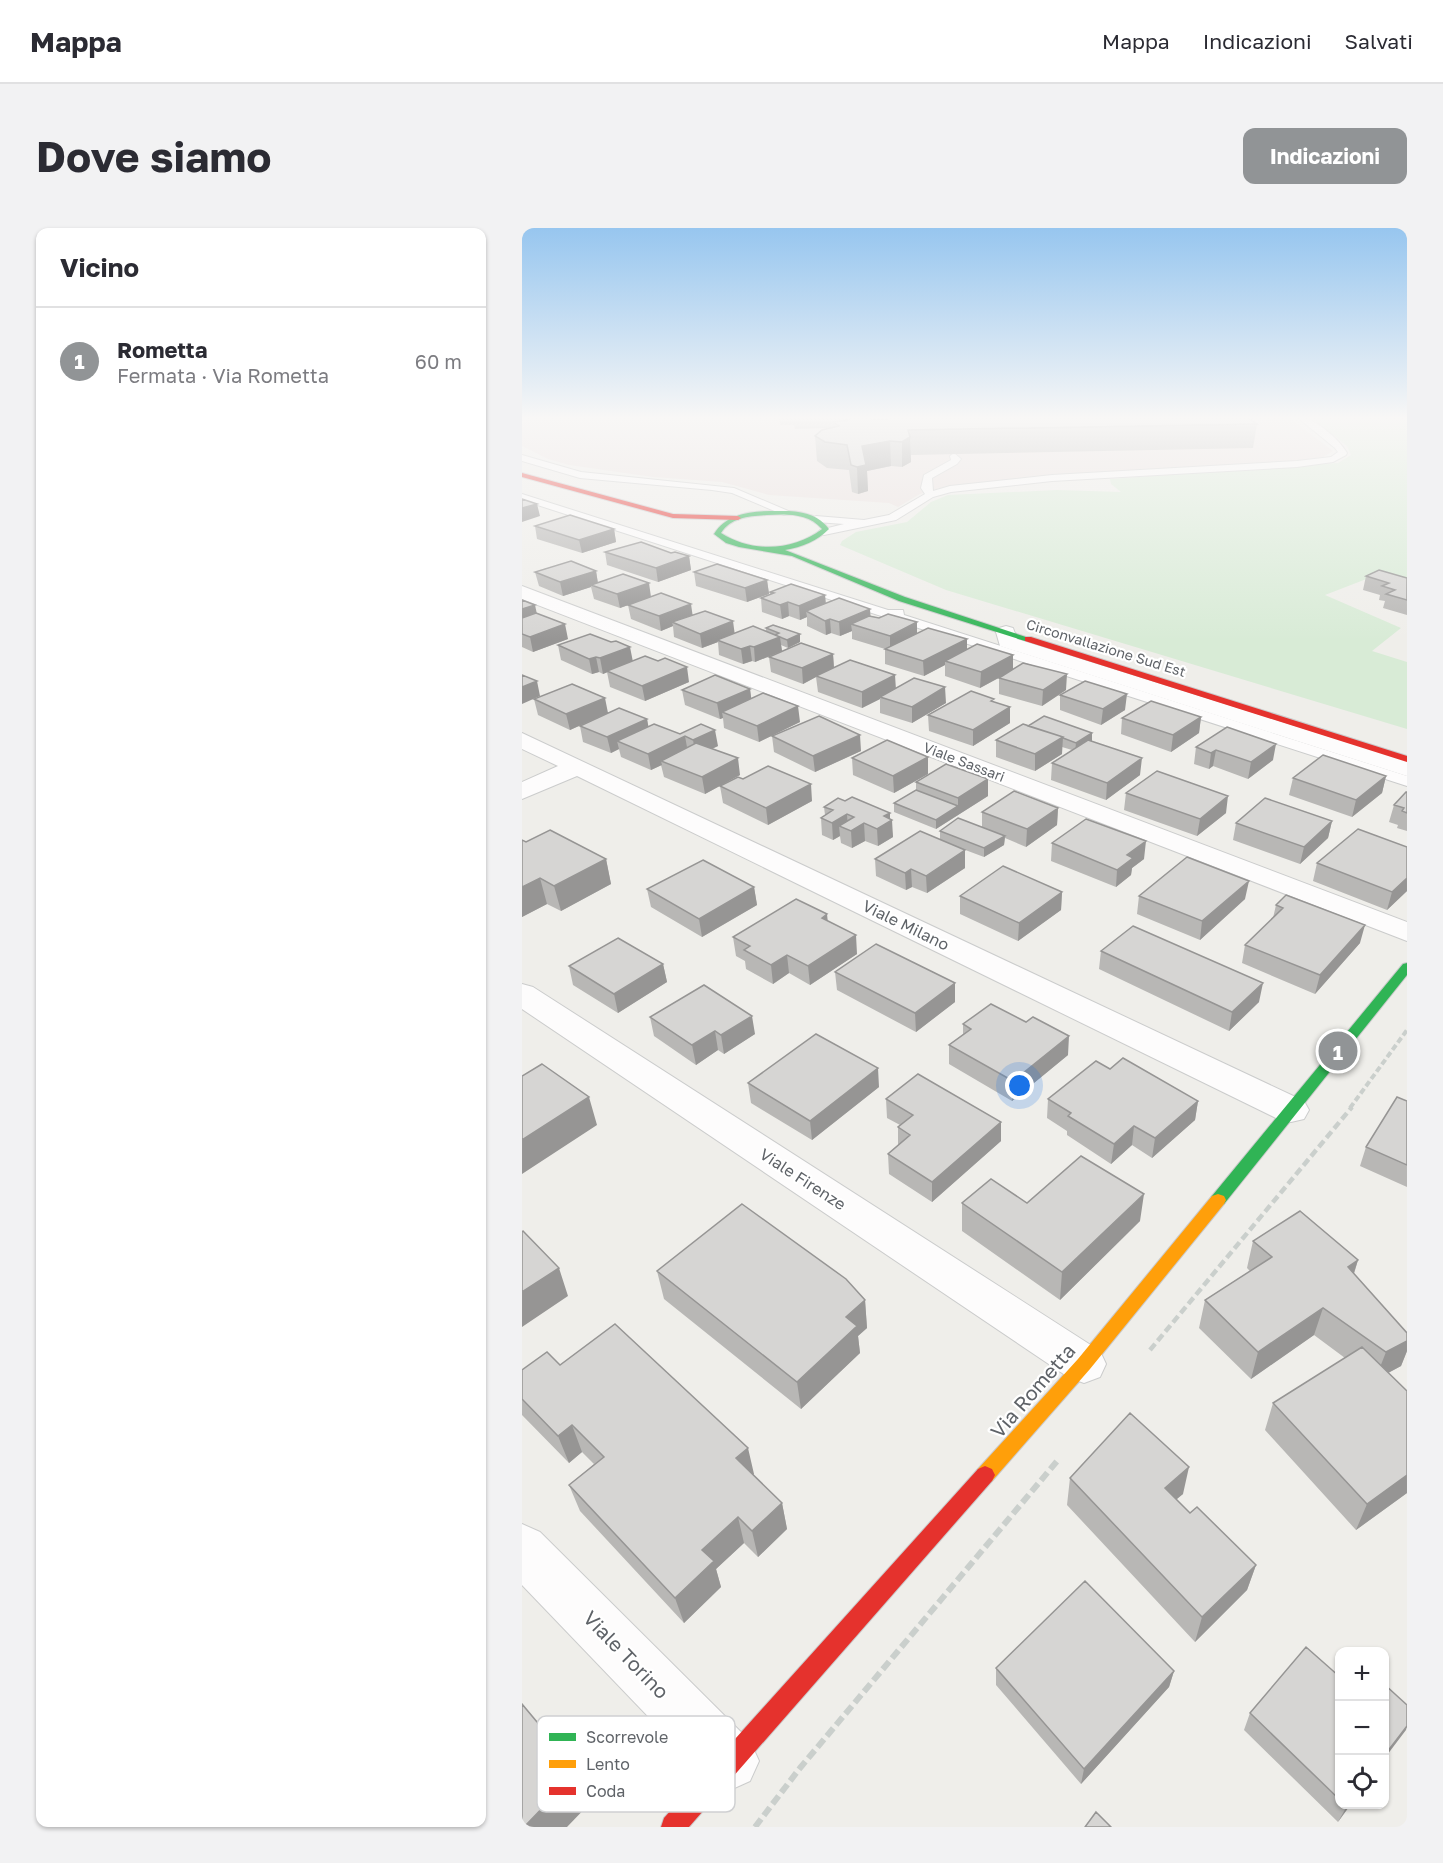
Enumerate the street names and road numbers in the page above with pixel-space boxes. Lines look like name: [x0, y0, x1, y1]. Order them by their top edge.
street label: Circonvallazione Sud Est: [1024, 615, 1188, 680]
street label: Viale Sassari: [921, 738, 1007, 785]
street label: Viale Milano: [859, 895, 953, 955]
street label: Viale Firenze: [756, 1144, 850, 1214]
street label: Via Rometta: [985, 1338, 1080, 1442]
street label: Viale Torino: [579, 1605, 675, 1703]

